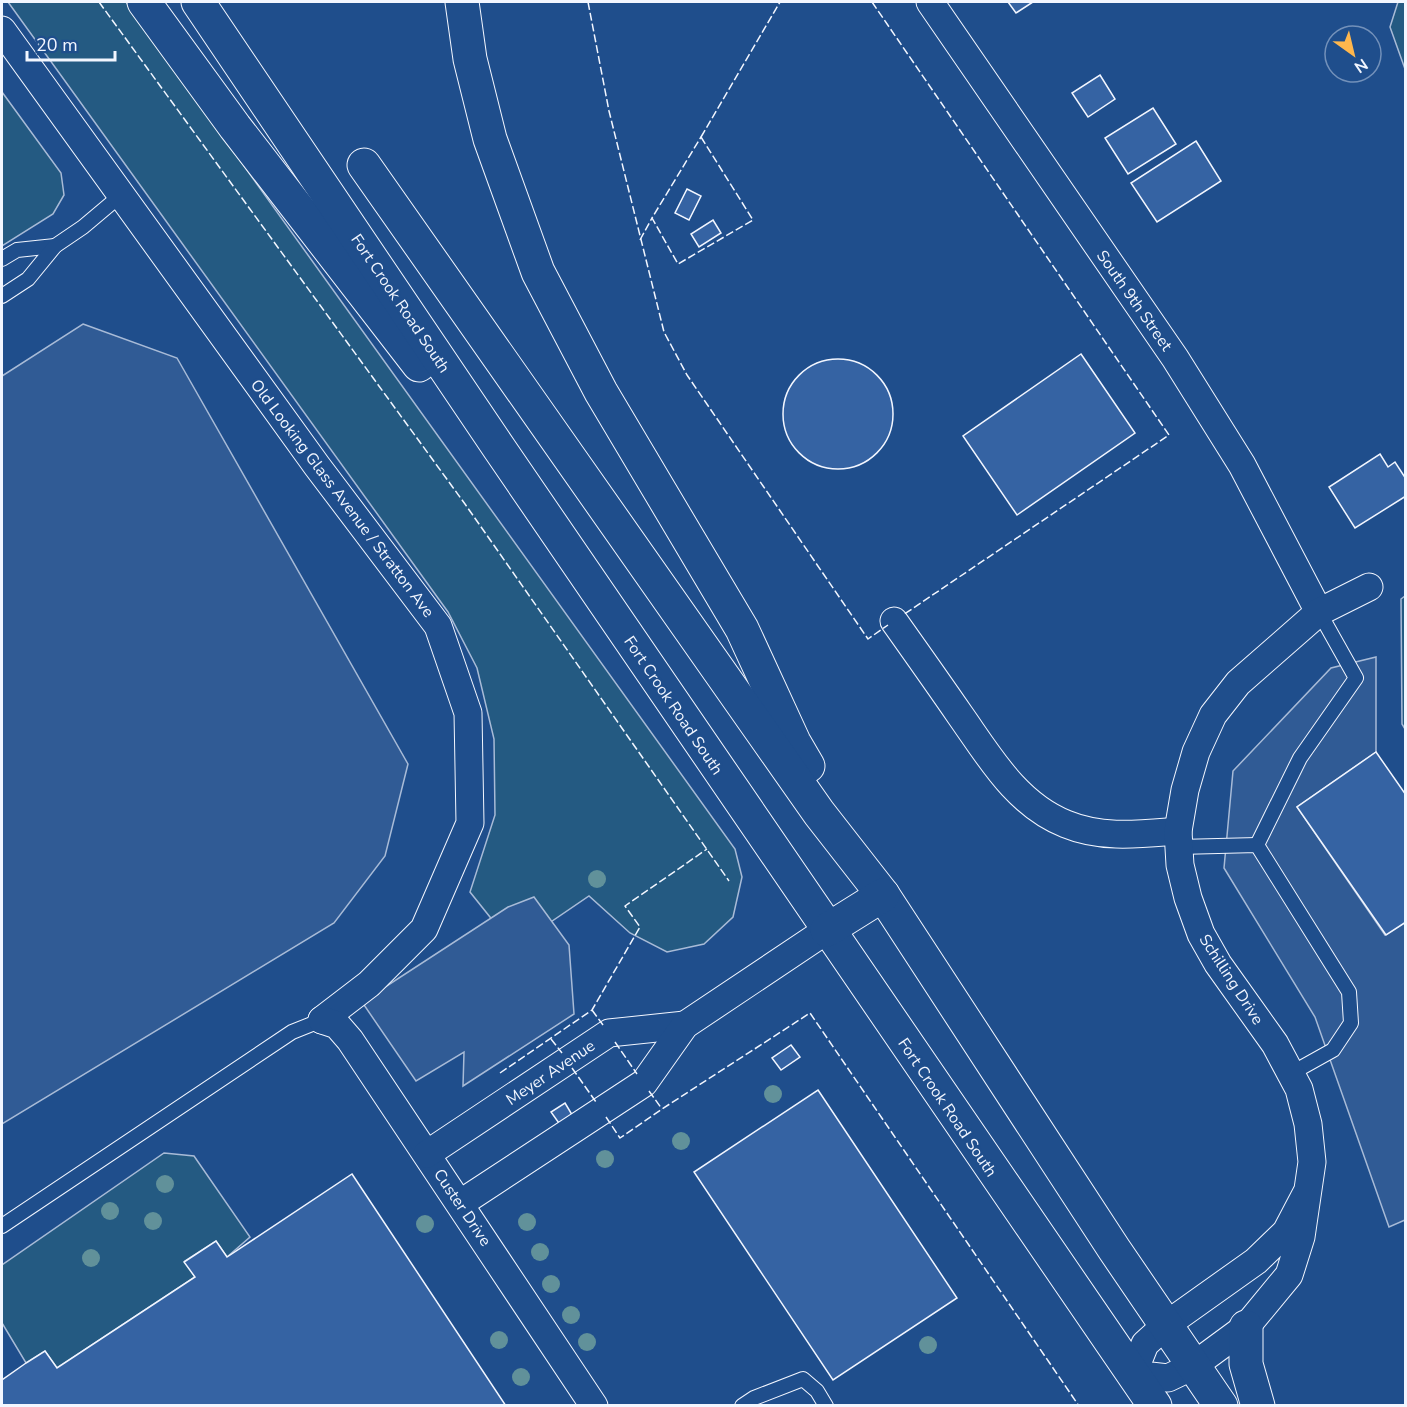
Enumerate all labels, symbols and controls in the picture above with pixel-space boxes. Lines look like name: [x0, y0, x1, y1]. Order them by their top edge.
scale bar: [27, 24, 116, 62]
north arrow: [1323, 24, 1383, 84]
text: 20 m: [36, 33, 78, 57]
text: N: [1350, 53, 1372, 78]
street label: Fort Crook Road South: [345, 230, 455, 377]
street label: South 9th Street: [1091, 246, 1177, 356]
street label: Old Looking Glass Avenue / Stratton Ave: [245, 375, 439, 622]
street label: Fort Crook Road South: [618, 632, 728, 779]
street label: Schilling Drive: [1194, 930, 1269, 1029]
street label: Fort Crook Road South: [892, 1034, 1002, 1181]
street label: Meyer Avenue: [502, 1035, 599, 1111]
street label: Custer Drive: [428, 1165, 496, 1251]

